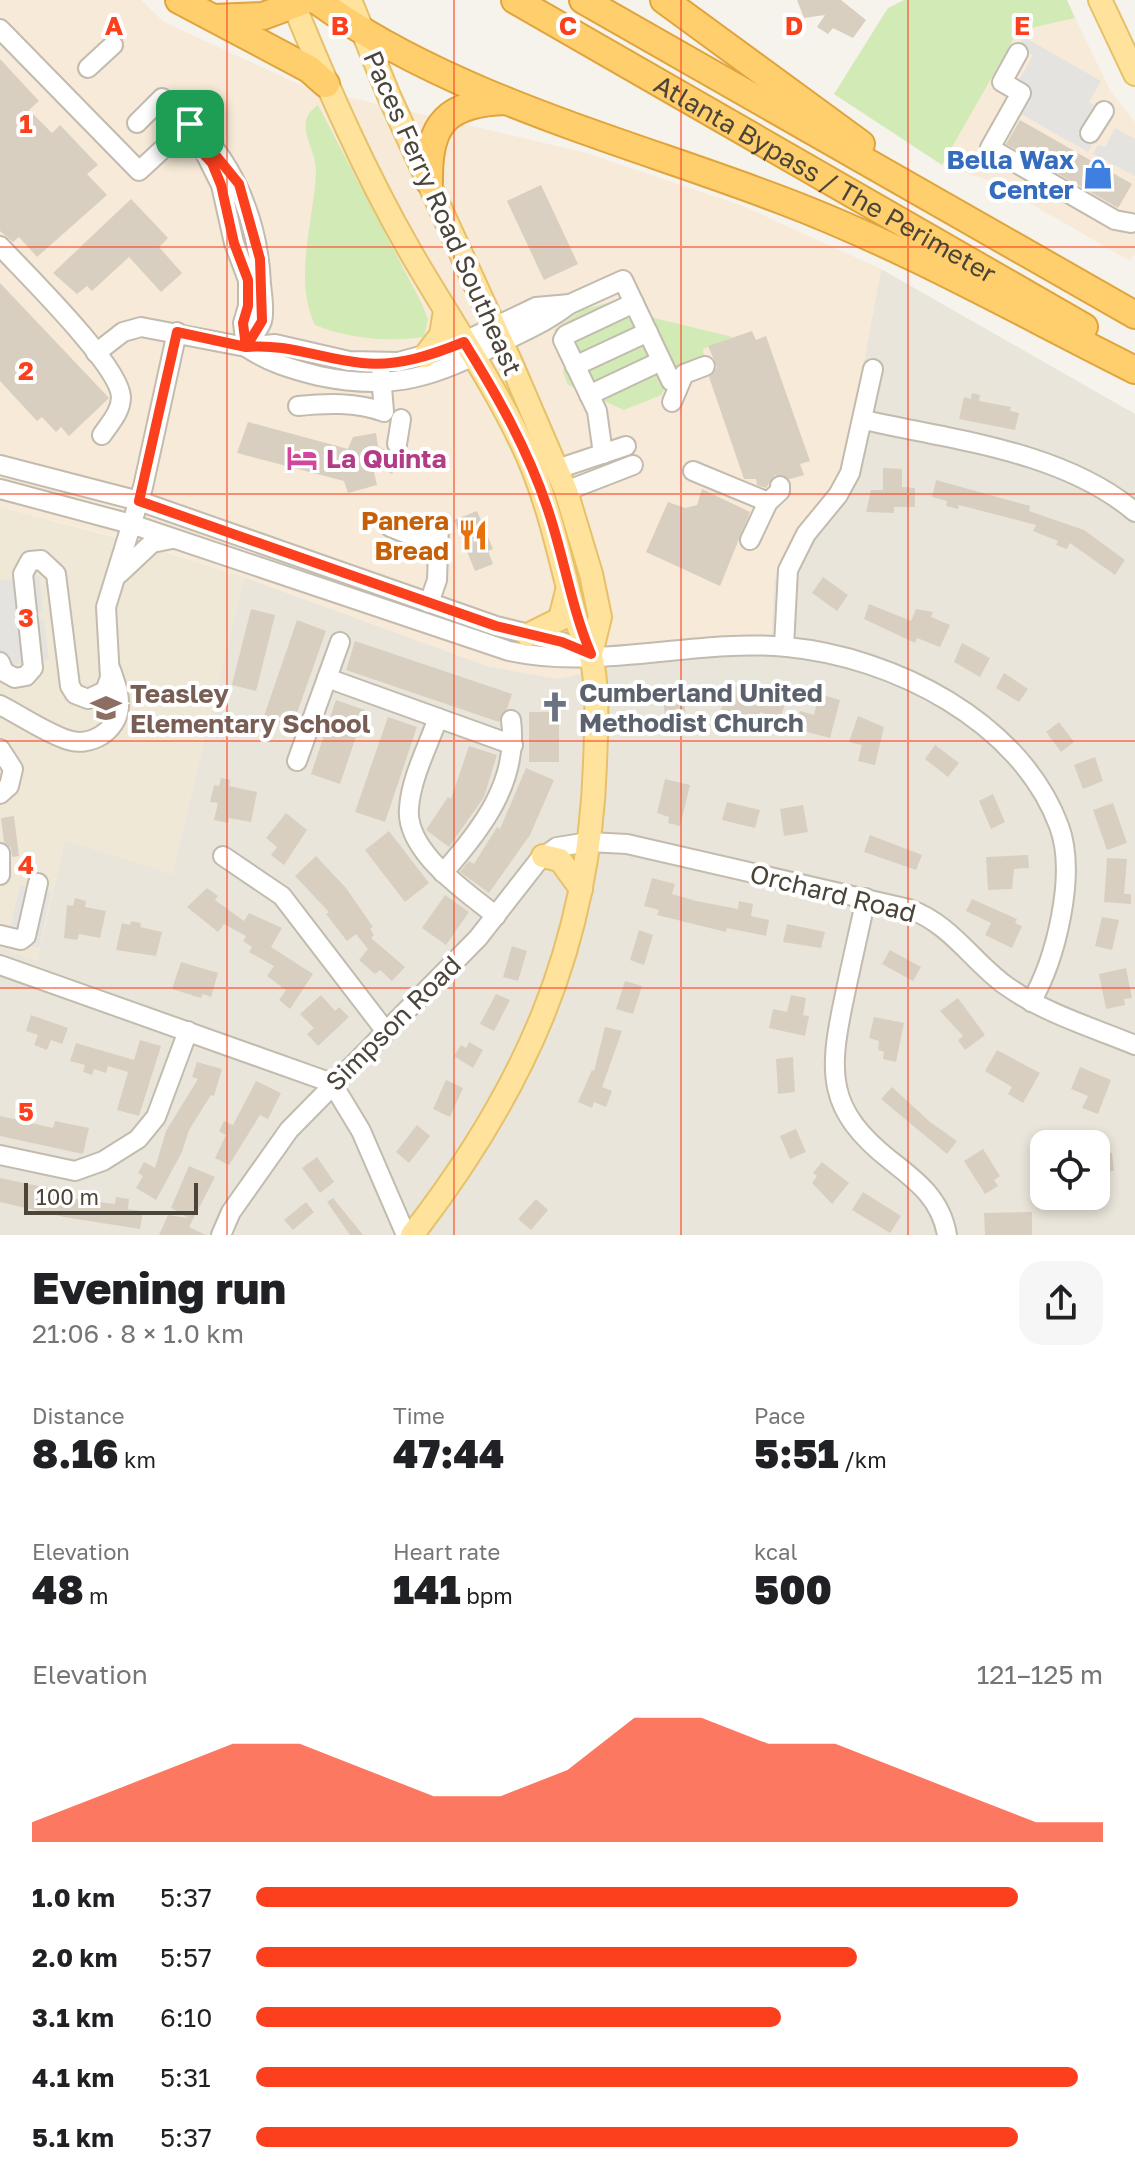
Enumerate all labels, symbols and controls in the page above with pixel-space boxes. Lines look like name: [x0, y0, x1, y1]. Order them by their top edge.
text: A: [105, 10, 124, 41]
text: B: [331, 10, 349, 41]
text: C: [559, 10, 577, 41]
text: D: [785, 10, 803, 41]
text: E: [1014, 10, 1030, 41]
street label: Paces Ferry Road Southeast: [357, 46, 529, 380]
street label: Atlanta Bypass / The Perimeter: [649, 68, 1002, 289]
pin: [156, 90, 224, 158]
icon: arrive: [168, 102, 212, 146]
text: 1: [19, 108, 33, 139]
place label: Bella Wax Center: [946, 144, 1074, 205]
shop icon: Bella Wax Center: [1081, 157, 1115, 191]
text: 2: [18, 355, 34, 386]
hotel icon: La Quinta: [285, 441, 319, 475]
place label: La Quinta: [326, 443, 446, 474]
place label: Panera Bread: [361, 505, 449, 566]
restaurant icon: Panera Bread: [456, 518, 490, 552]
text: 3: [18, 602, 34, 633]
place label: Cumberland United Methodist Church: [579, 677, 823, 738]
place label: Teasley Elementary School: [130, 678, 371, 739]
church icon: Cumberland United Methodist Church: [538, 690, 572, 724]
school or university icon: Teasley Elementary School: [89, 691, 123, 725]
text: 4: [18, 849, 34, 880]
street label: Orchard Road: [747, 857, 919, 929]
street label: Simpson Road: [319, 949, 467, 1097]
text: 5: [18, 1096, 34, 1127]
map controls: [1030, 1130, 1110, 1210]
button: locate: [1030, 1130, 1110, 1210]
scale bar: [24, 1179, 198, 1215]
text: 100 m: [36, 1183, 99, 1210]
text: Evening run: [32, 1261, 286, 1314]
button: share: [1019, 1261, 1103, 1345]
text: 21:06 · 8 × 1.0 km: [32, 1318, 244, 1349]
text: Distance: [32, 1402, 124, 1429]
text: Time: [393, 1402, 445, 1429]
text: Pace: [754, 1402, 805, 1429]
text: 8.16: [32, 1429, 119, 1477]
text: 47:44: [393, 1429, 504, 1477]
text: 5:51: [754, 1429, 839, 1477]
text: km: [119, 1446, 156, 1473]
text: /km: [839, 1446, 887, 1473]
text: Elevation: [32, 1538, 130, 1565]
text: Heart rate: [393, 1538, 500, 1565]
text: kcal: [754, 1538, 797, 1565]
text: 48: [32, 1565, 84, 1613]
text: 141: [393, 1565, 461, 1613]
text: 500: [754, 1565, 832, 1613]
text: m: [84, 1582, 109, 1609]
text: bpm: [461, 1582, 513, 1609]
text: Elevation: [32, 1659, 148, 1690]
text: 121–125 m: [977, 1659, 1103, 1690]
text: 1.0 km: [32, 1882, 115, 1913]
text: 5:37: [160, 1882, 212, 1913]
text: 2.0 km: [32, 1942, 117, 1973]
text: 5:57: [160, 1942, 212, 1973]
text: 3.1 km: [32, 2002, 114, 2033]
text: 6:10: [160, 2002, 212, 2033]
text: 4.1 km: [32, 2062, 114, 2093]
text: 5:31: [160, 2062, 211, 2093]
text: 5.1 km: [32, 2122, 114, 2153]
text: 5:37: [160, 2122, 212, 2153]

